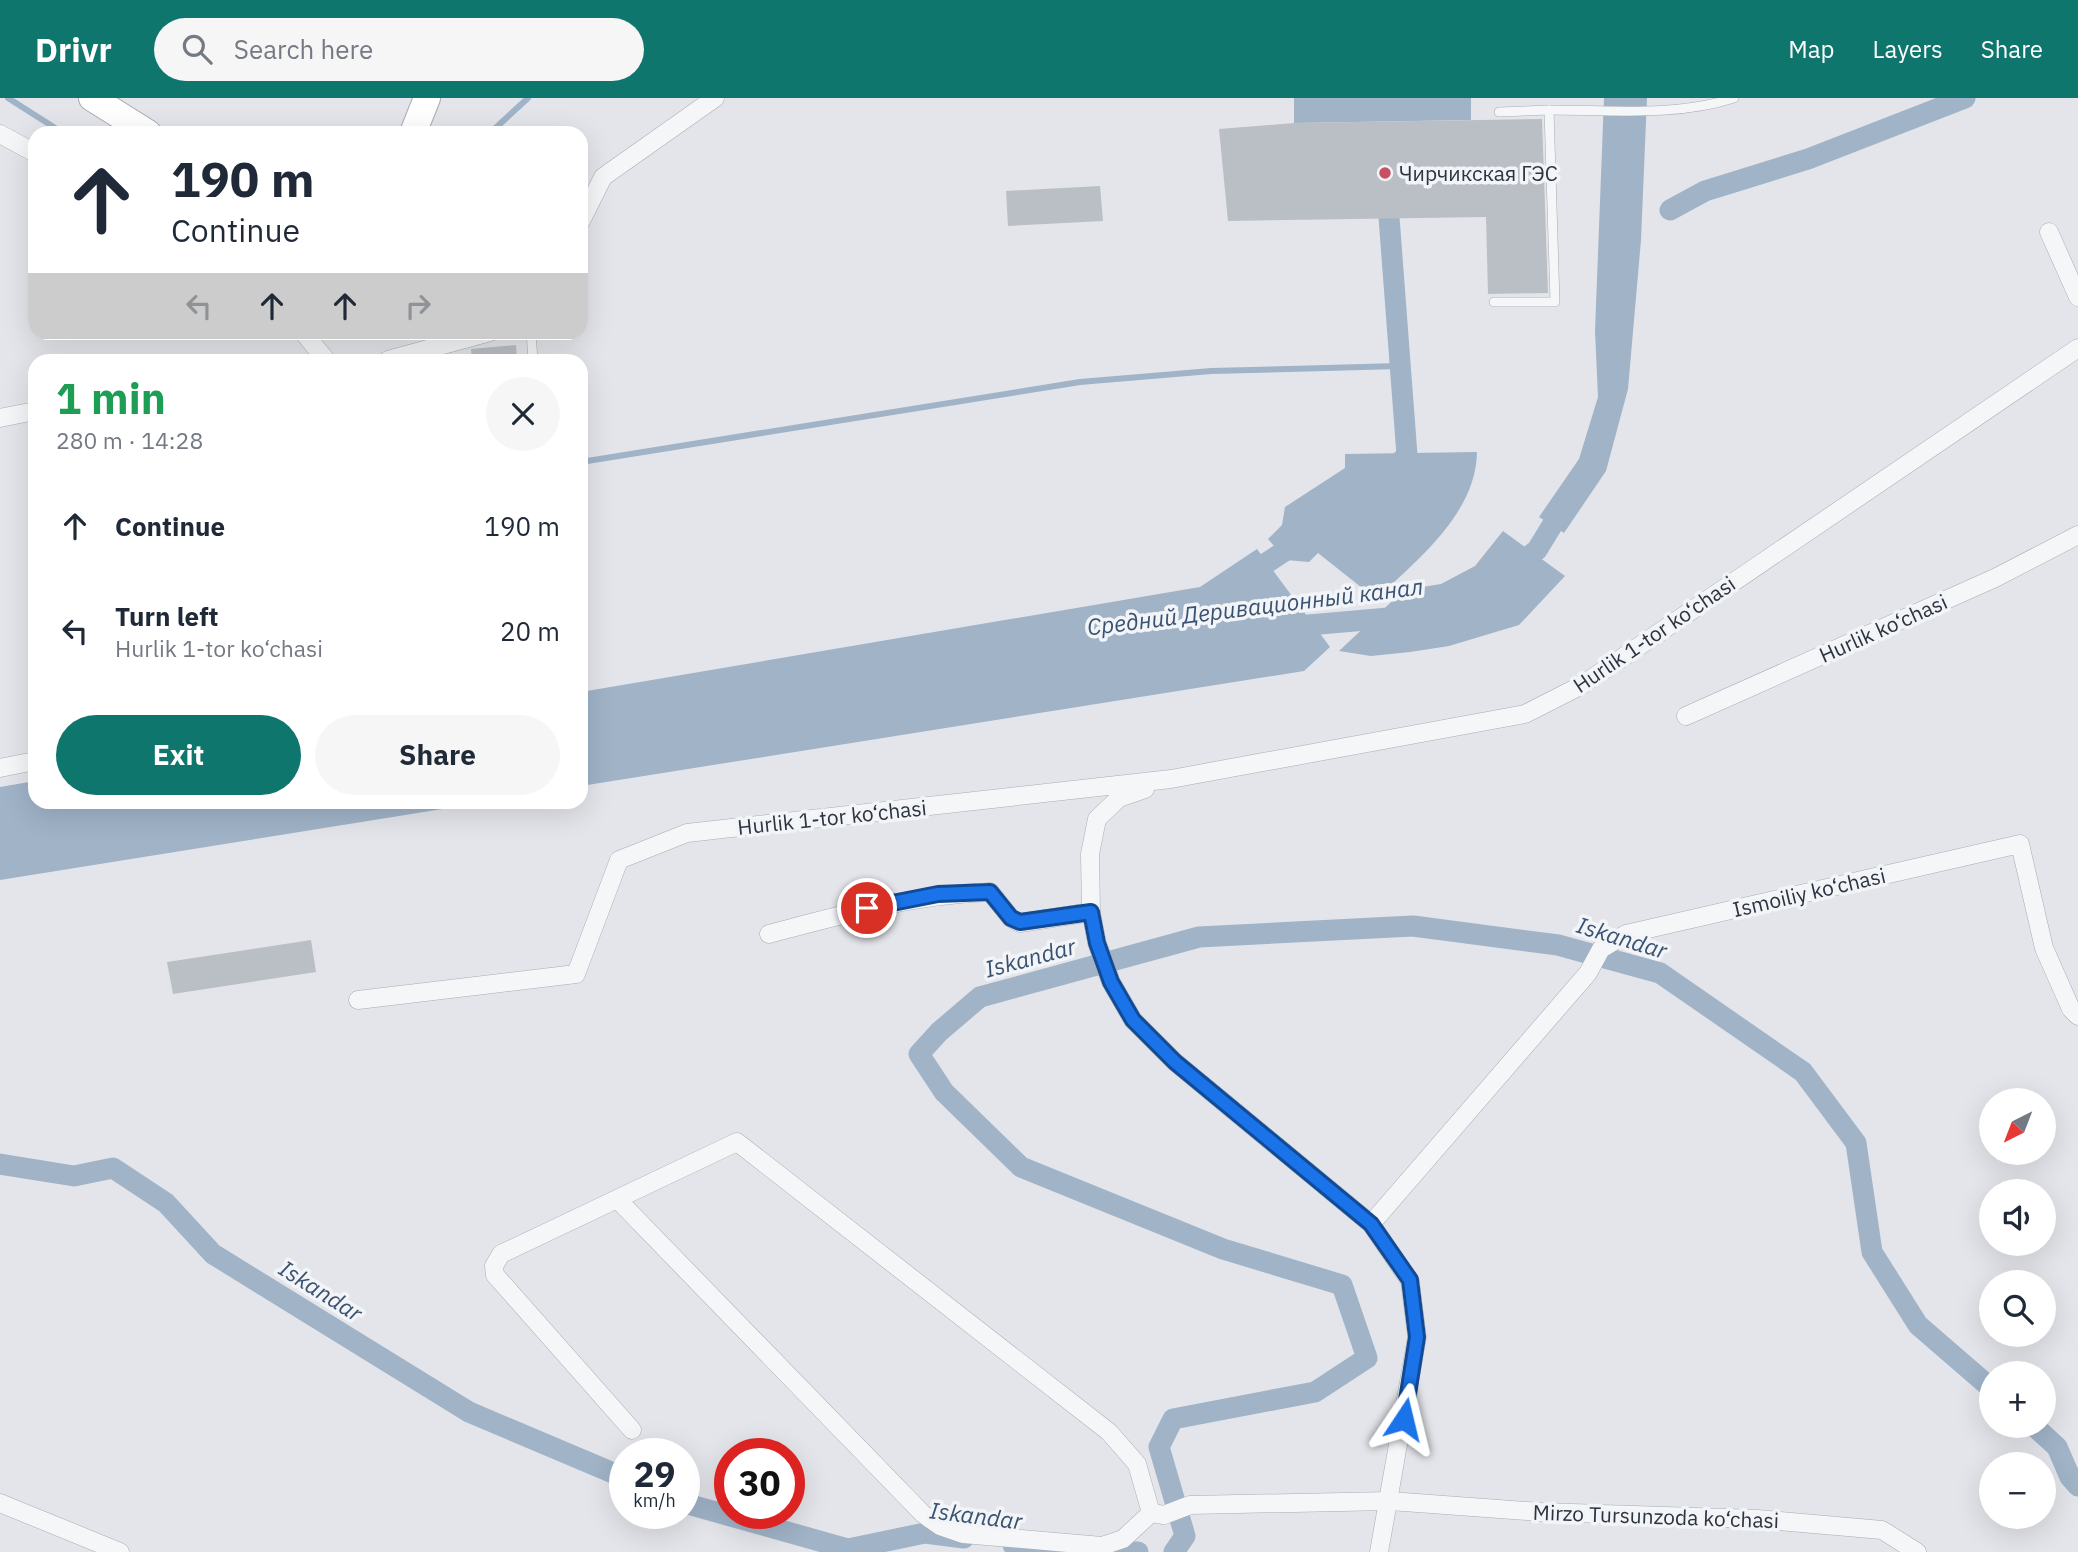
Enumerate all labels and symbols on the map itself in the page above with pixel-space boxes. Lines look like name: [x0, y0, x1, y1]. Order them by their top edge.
place label: Чирчикская ГЭС: [1399, 159, 1558, 187]
marker: Чирчикская ГЭС: [1377, 165, 1393, 181]
street label: Hurlik 1-tor ko‘chasi: [1567, 569, 1741, 699]
water label: Средний Деривационный канал: [1085, 571, 1425, 641]
street label: Hurlik ko‘chasi: [1815, 587, 1951, 669]
street label: Hurlik 1-tor ko‘chasi: [736, 793, 928, 841]
street label: Ismoiliy ko‘chasi: [1730, 861, 1888, 923]
pin: [837, 878, 897, 938]
water label: Iskandar: [1573, 909, 1671, 965]
water label: Iskandar: [981, 930, 1079, 983]
north arrow: [1979, 1088, 2056, 1166]
water label: Iskandar: [274, 1253, 369, 1328]
position arrow: [1367, 1382, 1441, 1456]
speed limit sign: 30: [714, 1438, 805, 1529]
water label: Iskandar: [928, 1494, 1025, 1536]
street label: Mirzo Tursunzoda ko‘chasi: [1532, 1498, 1780, 1534]

